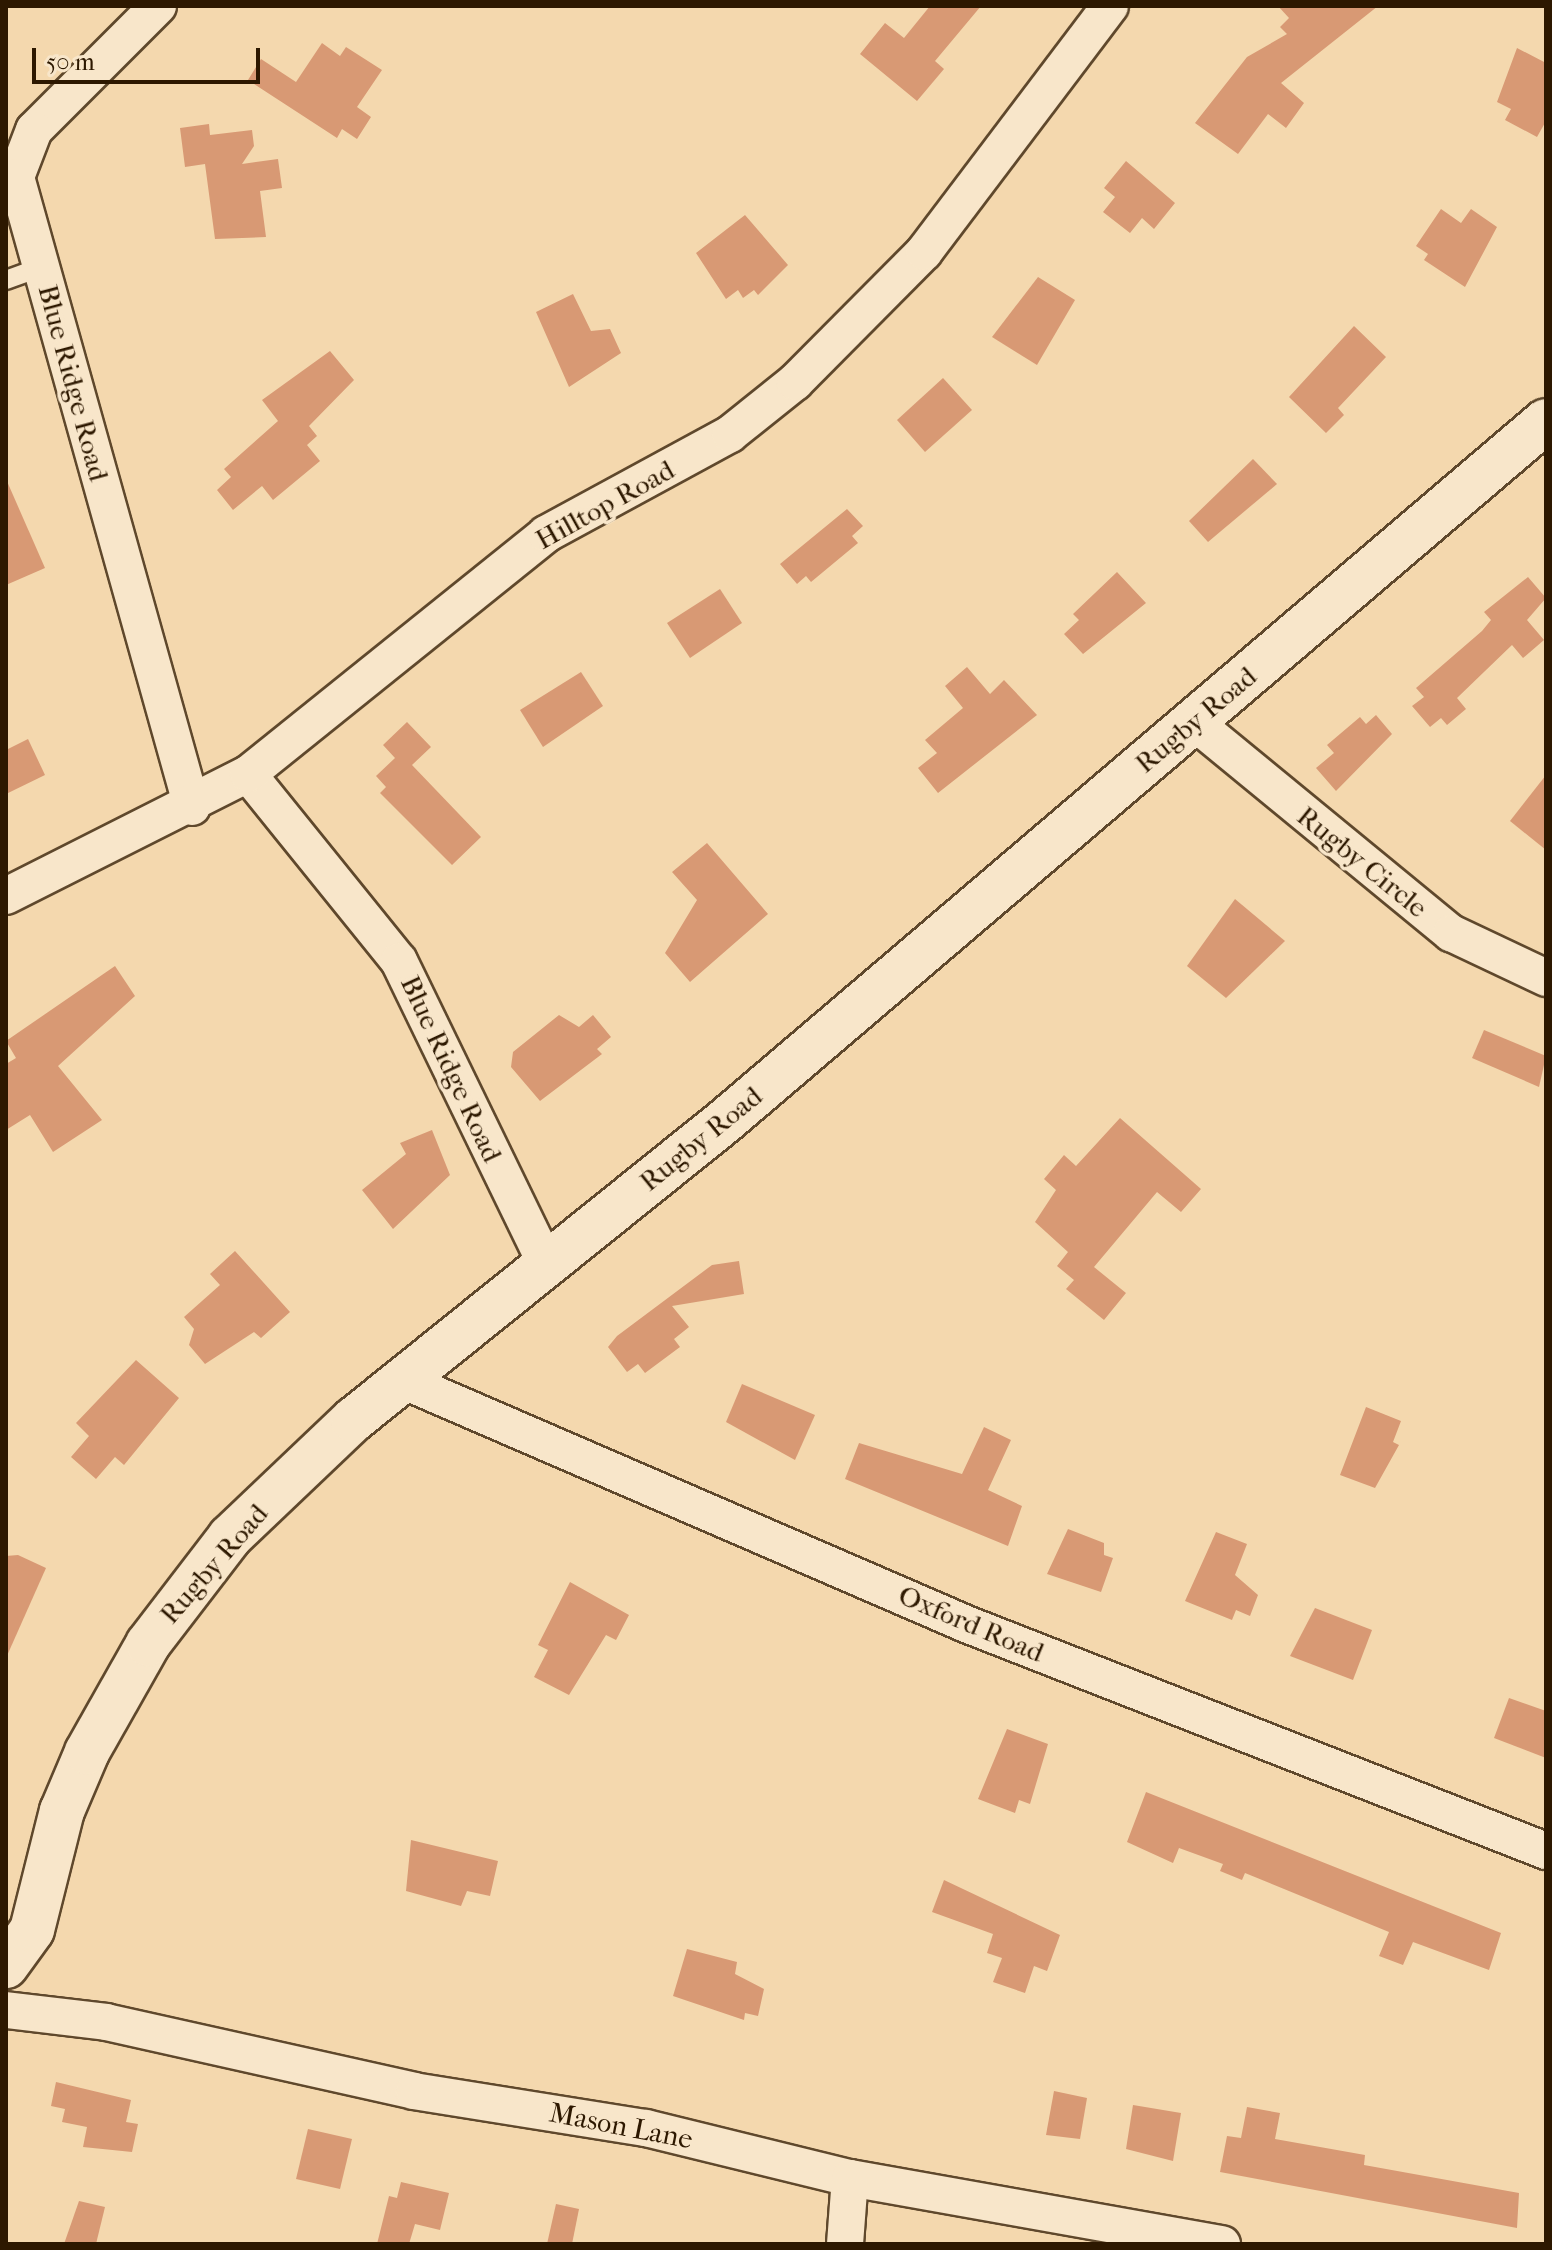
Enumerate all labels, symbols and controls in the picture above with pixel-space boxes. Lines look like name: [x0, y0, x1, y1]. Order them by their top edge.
scale bar: [36, 32, 264, 82]
text: 50 m: [46, 48, 95, 76]
street label: Blue Ridge Road: [31, 281, 115, 485]
street label: Hilltop Road: [530, 453, 680, 557]
street label: Rugby Road: [1129, 660, 1263, 780]
street label: Rugby Circle: [1290, 799, 1434, 925]
street label: Blue Ridge Road: [393, 970, 509, 1168]
street label: Rugby Road: [633, 1079, 769, 1199]
street label: Rugby Road: [153, 1497, 275, 1631]
street label: Oxford Road: [893, 1578, 1049, 1670]
street label: Mason Lane: [547, 2096, 695, 2156]

